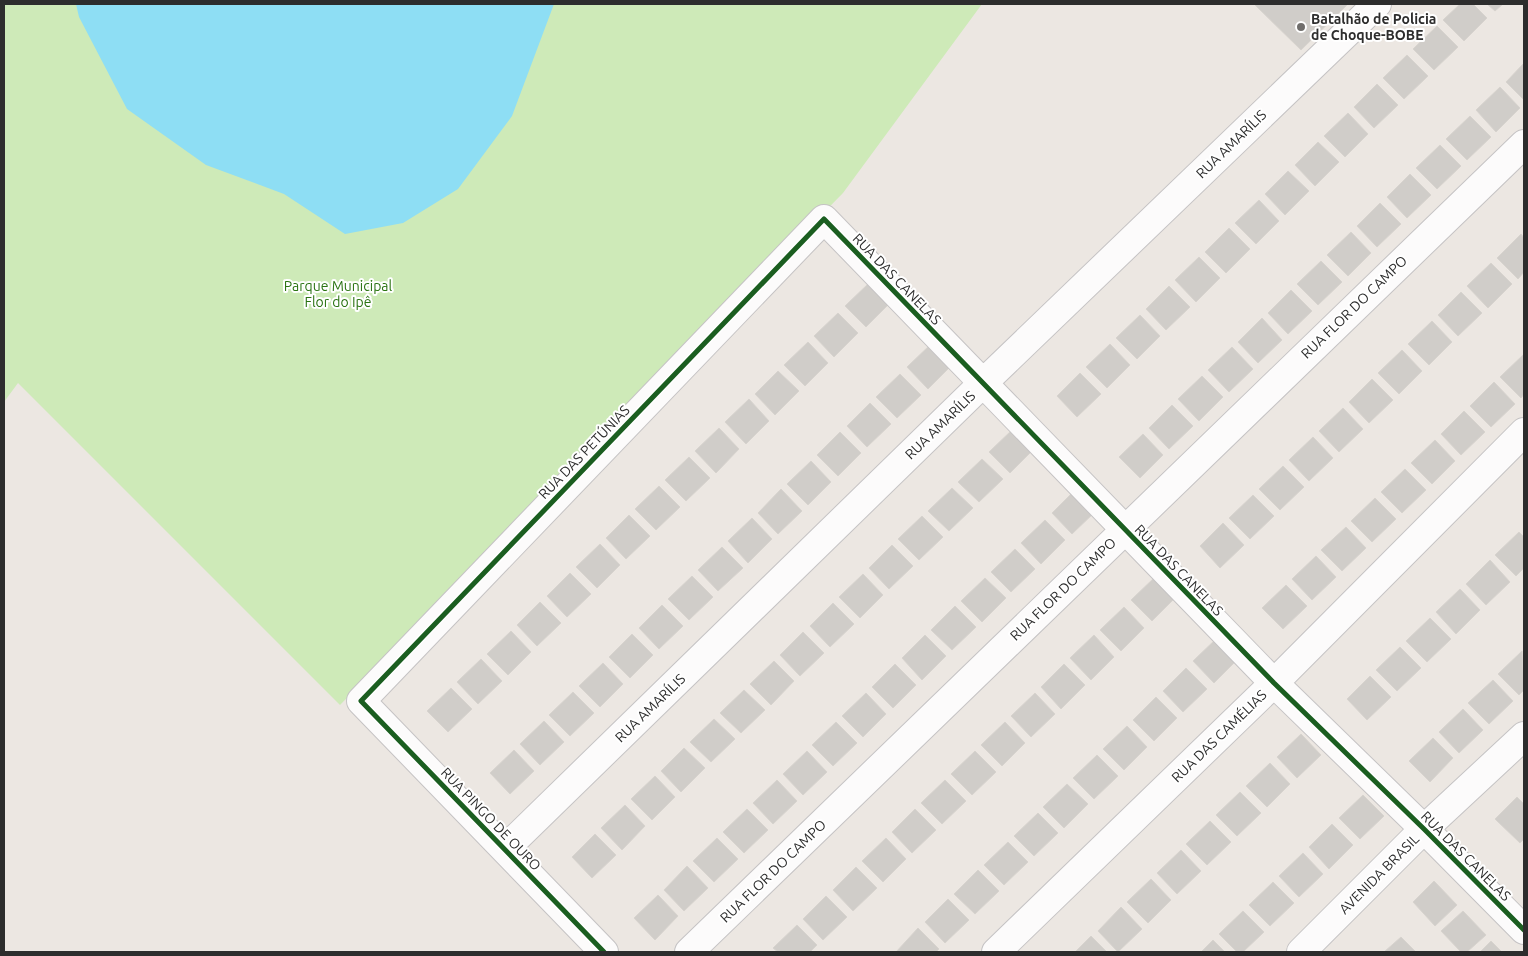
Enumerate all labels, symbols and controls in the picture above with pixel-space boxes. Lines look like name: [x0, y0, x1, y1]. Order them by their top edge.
place label: Batalhão de Policia de Choque-BOBE: [1311, 11, 1436, 43]
marker: Batalhão de Policia de Choque-BOBE: [1295, 21, 1307, 33]
street label: RUA AMARÍLIS: [1192, 106, 1269, 181]
street label: RUA DAS CANELAS: [849, 230, 945, 328]
street label: RUA FLOR DO CAMPO: [1298, 252, 1410, 362]
park label: Parque Municipal Flor do Ipê: [284, 278, 393, 310]
street label: RUA AMARÍLIS: [901, 387, 978, 462]
street label: RUA DAS PETÚNIAS: [534, 401, 633, 502]
street label: RUA DAS CANELAS: [1131, 521, 1227, 619]
street label: RUA FLOR DO CAMPO: [1007, 534, 1119, 644]
street label: RUA AMARÍLIS: [611, 670, 688, 745]
street label: RUA DAS CAMÉLIAS: [1168, 686, 1270, 785]
street label: RUA PINGO DE OURO: [438, 764, 544, 874]
street label: RUA DAS CANELAS: [1418, 808, 1514, 904]
street label: RUA FLOR DO CAMPO: [717, 816, 829, 926]
street label: AVENIDA BRASIL: [1336, 831, 1422, 917]

